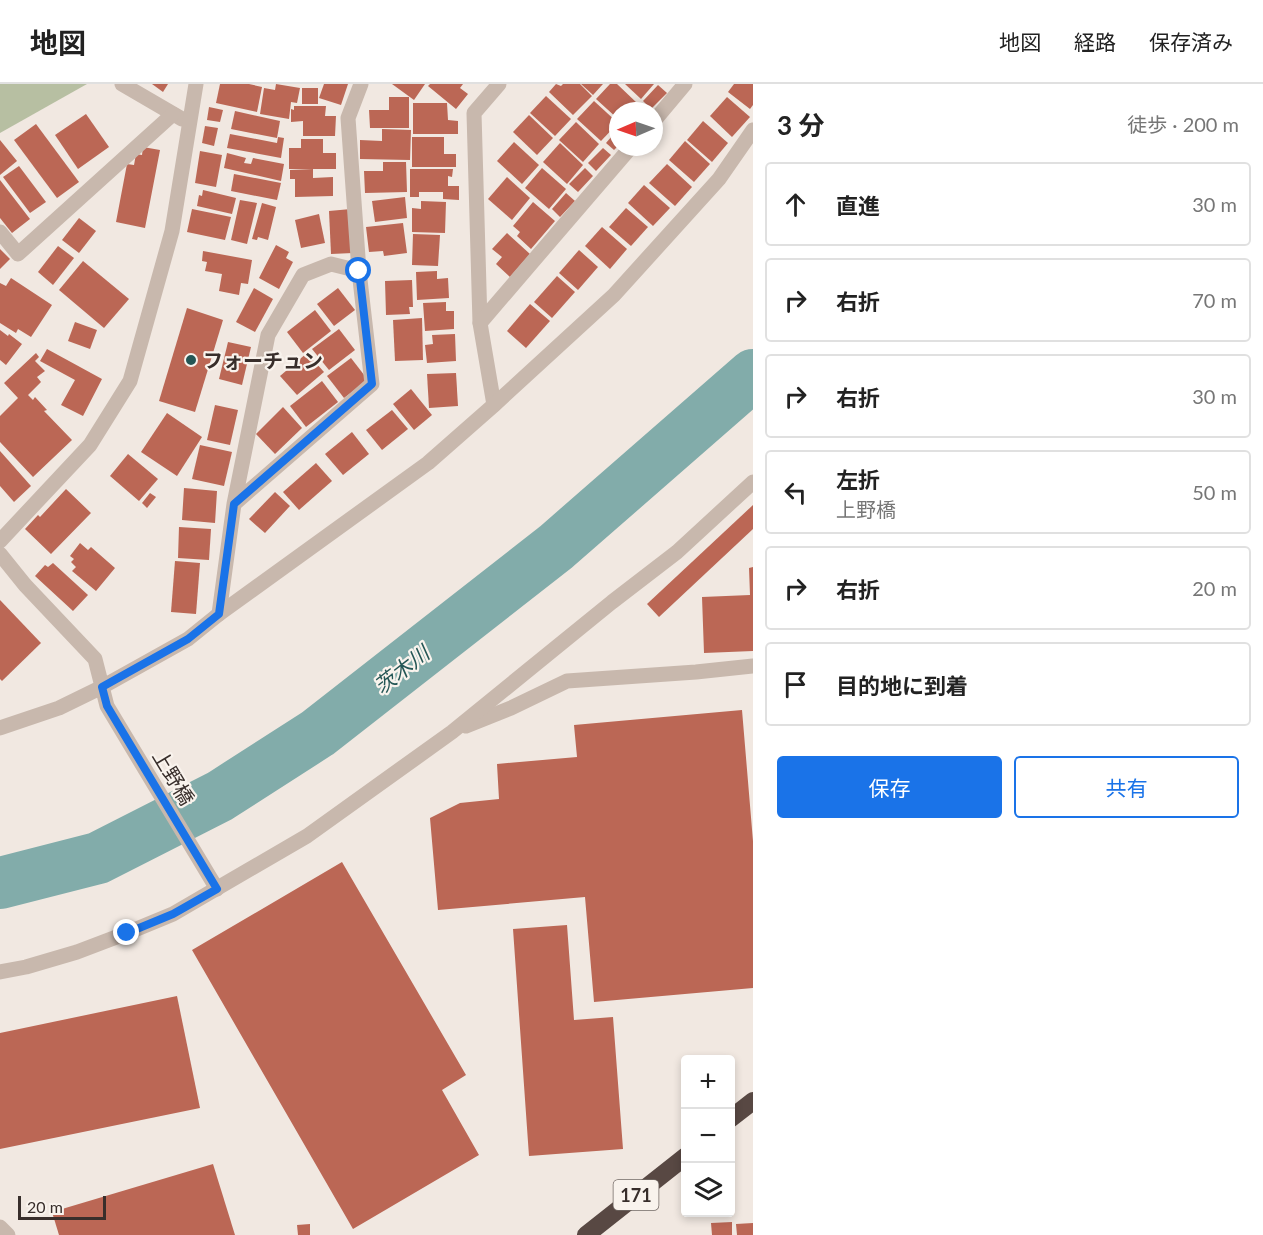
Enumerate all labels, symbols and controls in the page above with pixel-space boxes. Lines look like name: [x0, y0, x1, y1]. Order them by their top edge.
text: 地図: [30, 25, 86, 59]
text: 地図: [999, 29, 1041, 54]
text: 経路: [1074, 29, 1116, 54]
text: 保存済み: [1149, 29, 1233, 54]
north arrow: [609, 102, 663, 156]
text: 3 分: [777, 109, 824, 141]
text: 徒歩 · 200 m: [1127, 112, 1239, 136]
icon: ahead: [779, 188, 812, 221]
text: 直進: [836, 192, 880, 219]
text: 30 m: [1192, 192, 1237, 216]
route start: [345, 257, 371, 283]
icon: right: [779, 284, 812, 317]
text: 右折: [836, 288, 880, 315]
text: 70 m: [1192, 288, 1237, 312]
place label: フォーチュン: [203, 348, 323, 372]
marker: フォーチュン: [184, 353, 198, 367]
icon: right: [779, 380, 812, 413]
text: 右折: [836, 384, 880, 411]
text: 30 m: [1192, 384, 1237, 408]
text: 左折: [836, 466, 880, 493]
icon: left: [779, 476, 812, 509]
text: 50 m: [1192, 480, 1237, 504]
text: 上野橋: [836, 497, 896, 521]
icon: right: [779, 572, 812, 605]
text: 右折: [836, 576, 880, 603]
text: 20 m: [1192, 576, 1237, 600]
water label: 茨木川: [368, 639, 435, 698]
icon: arrive: [779, 668, 812, 701]
text: 目的地に到着: [836, 672, 968, 699]
street label: 上野橋: [148, 745, 200, 809]
button: 保存: [777, 756, 1002, 818]
button: 共有: [1014, 756, 1239, 818]
route end: [113, 919, 139, 945]
map controls: [681, 1055, 735, 1217]
button: +: [681, 1055, 735, 1109]
button: −: [681, 1109, 735, 1163]
button: layers: [681, 1163, 735, 1217]
road number: 171: [614, 1180, 658, 1210]
scale bar: [18, 1193, 106, 1220]
text: 20 m: [27, 1197, 63, 1216]

